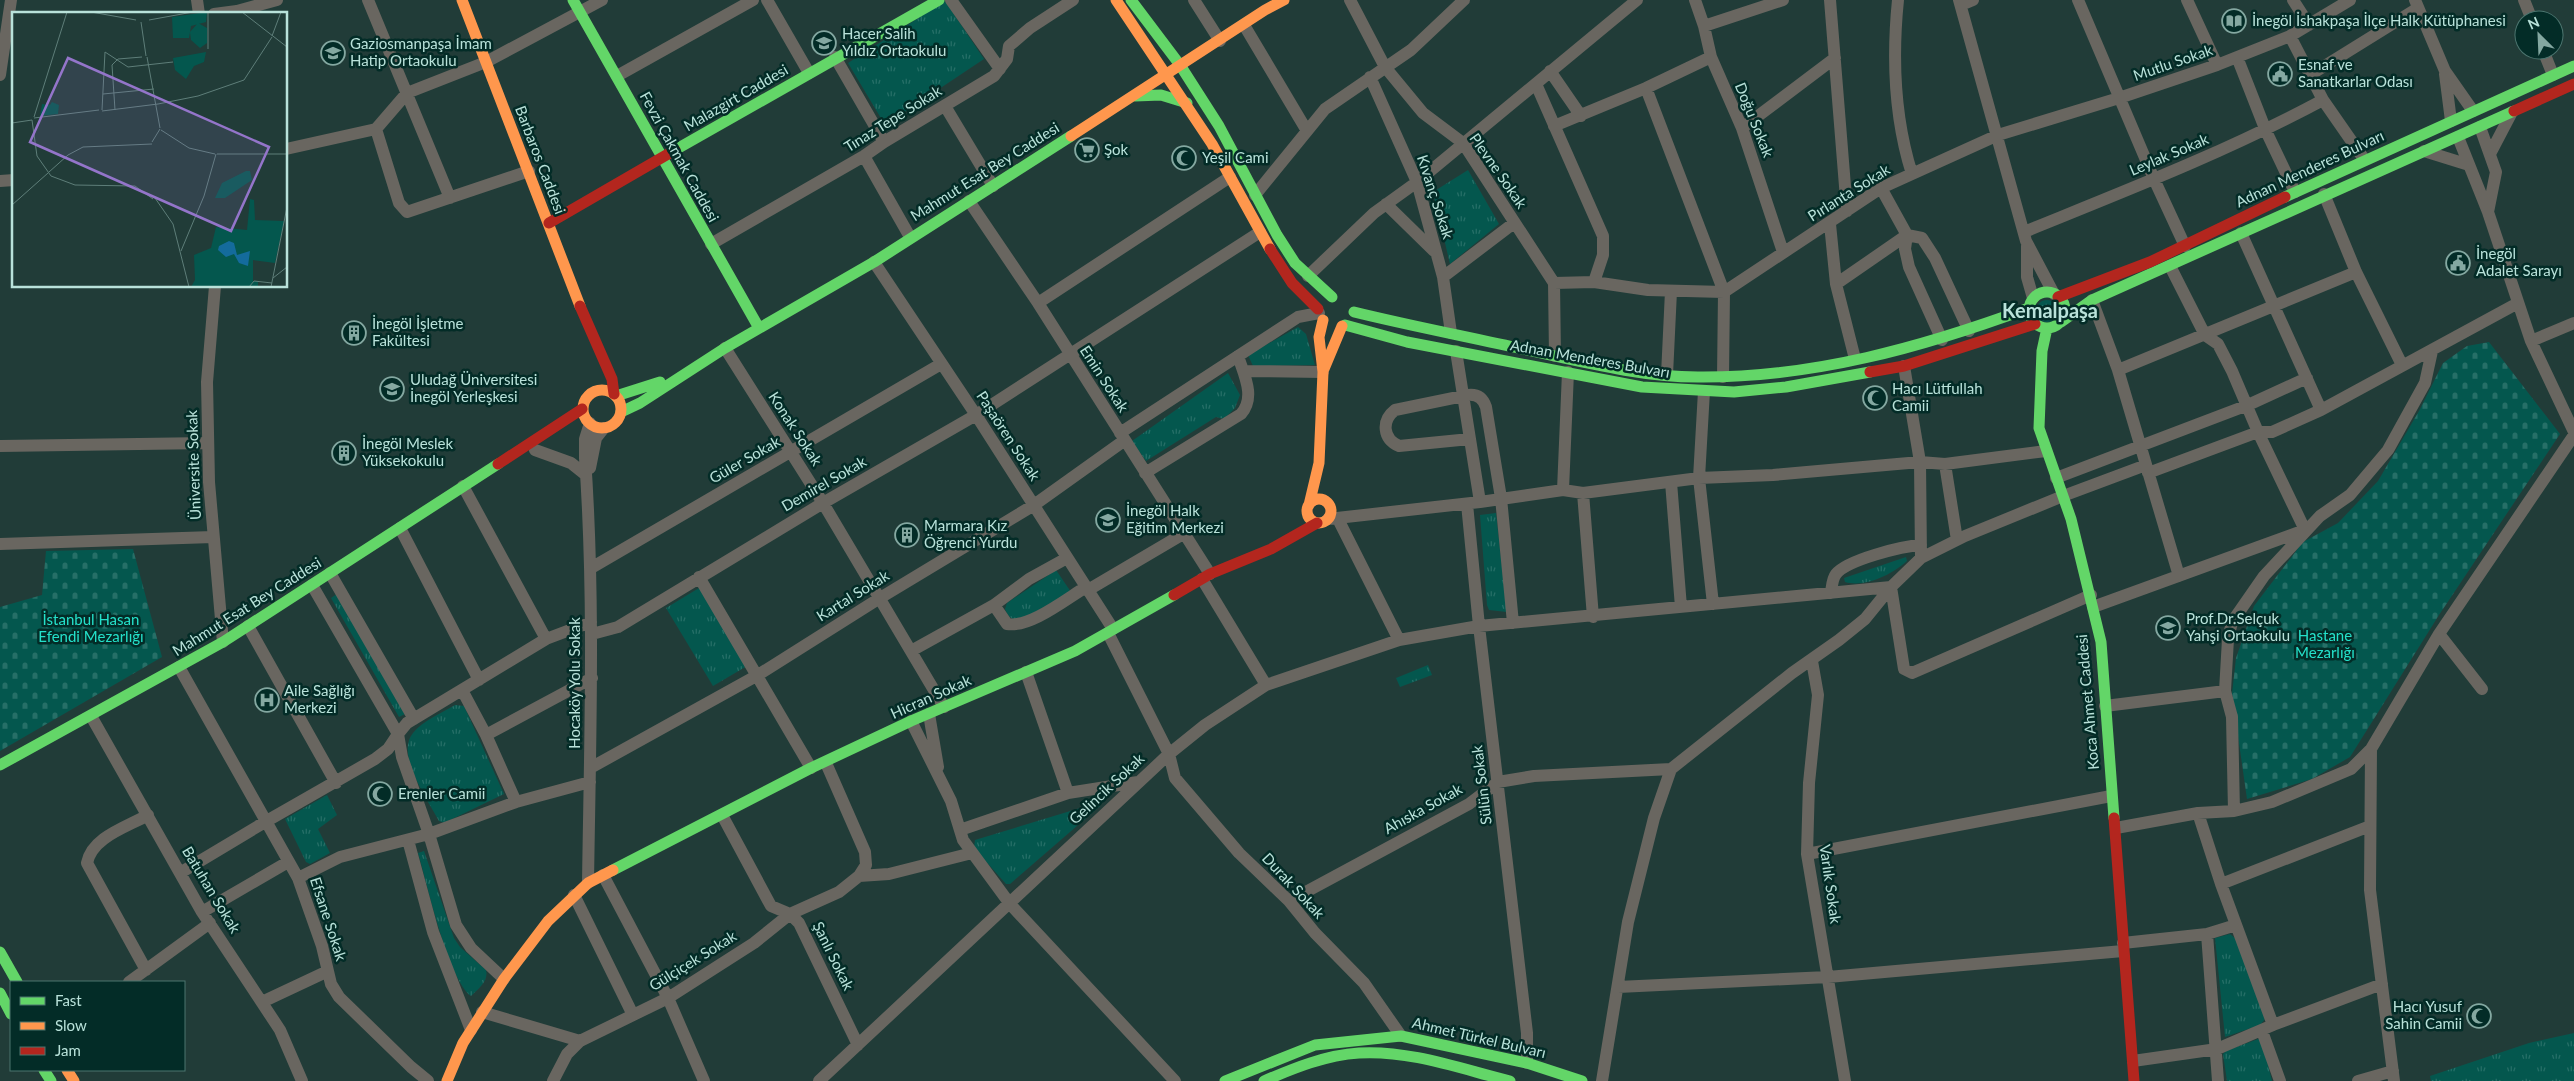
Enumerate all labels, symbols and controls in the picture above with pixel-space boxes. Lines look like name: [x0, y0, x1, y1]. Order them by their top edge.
library icon: İnegöl İshakpaşa İlçe Halk Kütüphanesi: [2221, 8, 2247, 34]
north arrow: [2514, 10, 2564, 60]
place label: İnegöl İshakpaşa İlçe Halk Kütüphanesi: [2252, 11, 2506, 29]
inset map: [12, 12, 288, 288]
text: N: [2525, 13, 2542, 33]
place label: Hacer Salih Yıldız Ortaokulu: [842, 24, 946, 59]
school or university icon: Hacer Salih Yıldız Ortaokulu: [811, 30, 837, 56]
place label: Gaziosmanpaşa İmam Hatip Ortaokulu: [350, 34, 492, 69]
school or university icon: Gaziosmanpaşa İmam Hatip Ortaokulu: [320, 40, 346, 66]
street label: Mutlu Sokak: [2131, 40, 2215, 84]
place label: Esnaf ve Sanatkarlar Odası: [2298, 55, 2413, 90]
street label: Malazgirt Caddesi: [680, 60, 791, 134]
public building icon: Esnaf ve Sanatkarlar Odası: [2267, 61, 2293, 87]
street label: Doğu Sokak: [1732, 80, 1778, 160]
street label: Tınaz Tepe Sokak: [840, 81, 945, 155]
street label: Fevzi Çakmak Caddesi: [637, 88, 723, 225]
street label: Barbaros Caddesi: [512, 103, 570, 216]
street label: Mahmut Esat Bey Caddesi: [907, 118, 1062, 224]
street label: Adnan Menderes Bulvarı: [2233, 126, 2387, 210]
street label: Plevne Sokak: [1466, 129, 1531, 212]
street label: Leylak Sokak: [2126, 129, 2211, 179]
supermarket icon: Şok: [1074, 137, 1100, 163]
place label: Şok: [1104, 140, 1129, 158]
mosque icon: Yeşil Cami: [1171, 145, 1197, 171]
place label: Yeşil Cami: [1202, 148, 1269, 166]
street label: Kıvanç Sokak: [1414, 152, 1458, 241]
street label: Pırlanta Sokak: [1804, 160, 1893, 224]
place label: İnegöl Adalet Sarayı: [2476, 244, 2562, 279]
public building icon: İnegöl Adalet Sarayı: [2445, 250, 2471, 276]
district label: Kemalpaşa: [2002, 298, 2098, 322]
place label: İnegöl İşletme Fakültesi: [372, 314, 464, 349]
building icon: İnegöl İşletme Fakültesi: [341, 320, 367, 346]
street label: Adnan Menderes Bulvarı: [1509, 335, 1671, 381]
street label: Emin Sokak: [1077, 342, 1133, 415]
place label: Uludağ Üniversitesi İnegöl Yerleşkesi: [410, 370, 537, 405]
school or university icon: Uludağ Üniversitesi İnegöl Yerleşkesi: [379, 376, 405, 402]
place label: Hacı Lütfullah Camii: [1892, 379, 1983, 414]
mosque icon: Hacı Lütfullah Camii: [1862, 385, 1888, 411]
street label: Paşaören Sokak: [973, 387, 1045, 484]
street label: Konak Sokak: [765, 388, 827, 469]
street label: Üniversite Sokak: [182, 409, 204, 520]
street label: Güler Sokak: [706, 431, 784, 487]
place label: İnegöl Meslek Yüksekokulu: [362, 434, 454, 469]
building icon: İnegöl Meslek Yüksekokulu: [331, 440, 357, 466]
street label: Demirel Sokak: [778, 451, 869, 515]
place label: İnegöl Halk Eğitim Merkezi: [1126, 501, 1224, 536]
school or university icon: İnegöl Halk Eğitim Merkezi: [1095, 507, 1121, 533]
place label: Marmara Kız Öğrenci Yurdu: [924, 516, 1018, 551]
building icon: Marmara Kız Öğrenci Yurdu: [894, 522, 920, 548]
street label: Mahmut Esat Bey Caddesi: [169, 553, 324, 659]
street label: Kartal Sokak: [813, 566, 892, 625]
place label: Prof.Dr.Selçuk Yahşi Ortaokulu: [2186, 609, 2290, 644]
park label: İstanbul Hasan Efendi Mezarlığı: [38, 610, 144, 645]
school or university icon: Prof.Dr.Selçuk Yahşi Ortaokulu: [2155, 615, 2181, 641]
street label: Hocaköy Yolu Sokak: [565, 617, 583, 749]
park label: Hastane Mezarlığı: [2295, 626, 2355, 661]
street label: Koca Ahmet Caddesi: [2072, 634, 2102, 771]
street label: Hicran Sokak: [887, 670, 974, 722]
place label: Aile Sağlığı Merkezi: [284, 681, 355, 716]
hospital icon: Aile Sağlığı Merkezi: [254, 687, 280, 713]
street label: Sülün Sokak: [1467, 744, 1495, 826]
street label: Gelincik Sokak: [1065, 749, 1148, 828]
street label: Ahıska Sokak: [1380, 779, 1465, 837]
mosque icon: Erenler Camii: [367, 781, 393, 807]
place label: Erenler Camii: [398, 784, 485, 802]
street label: Batuhan Sokak: [179, 843, 245, 936]
street label: Varlık Sokak: [1817, 843, 1846, 925]
street label: Durak Sokak: [1259, 849, 1329, 922]
street label: Efsane Sokak: [307, 875, 351, 963]
street label: Şanlı Sokak: [810, 918, 858, 993]
street label: Gülçiçek Sokak: [646, 926, 740, 994]
legend: [10, 981, 185, 1071]
text: Fast: [55, 991, 82, 1009]
place label: Hacı Yusuf Sahin Camii: [2385, 997, 2463, 1032]
mosque icon: Hacı Yusuf Sahin Camii: [2466, 1003, 2492, 1029]
street label: Ahmet Türkel Bulvarı: [1411, 1013, 1548, 1061]
text: Slow: [55, 1016, 87, 1034]
text: Jam: [55, 1041, 81, 1059]

